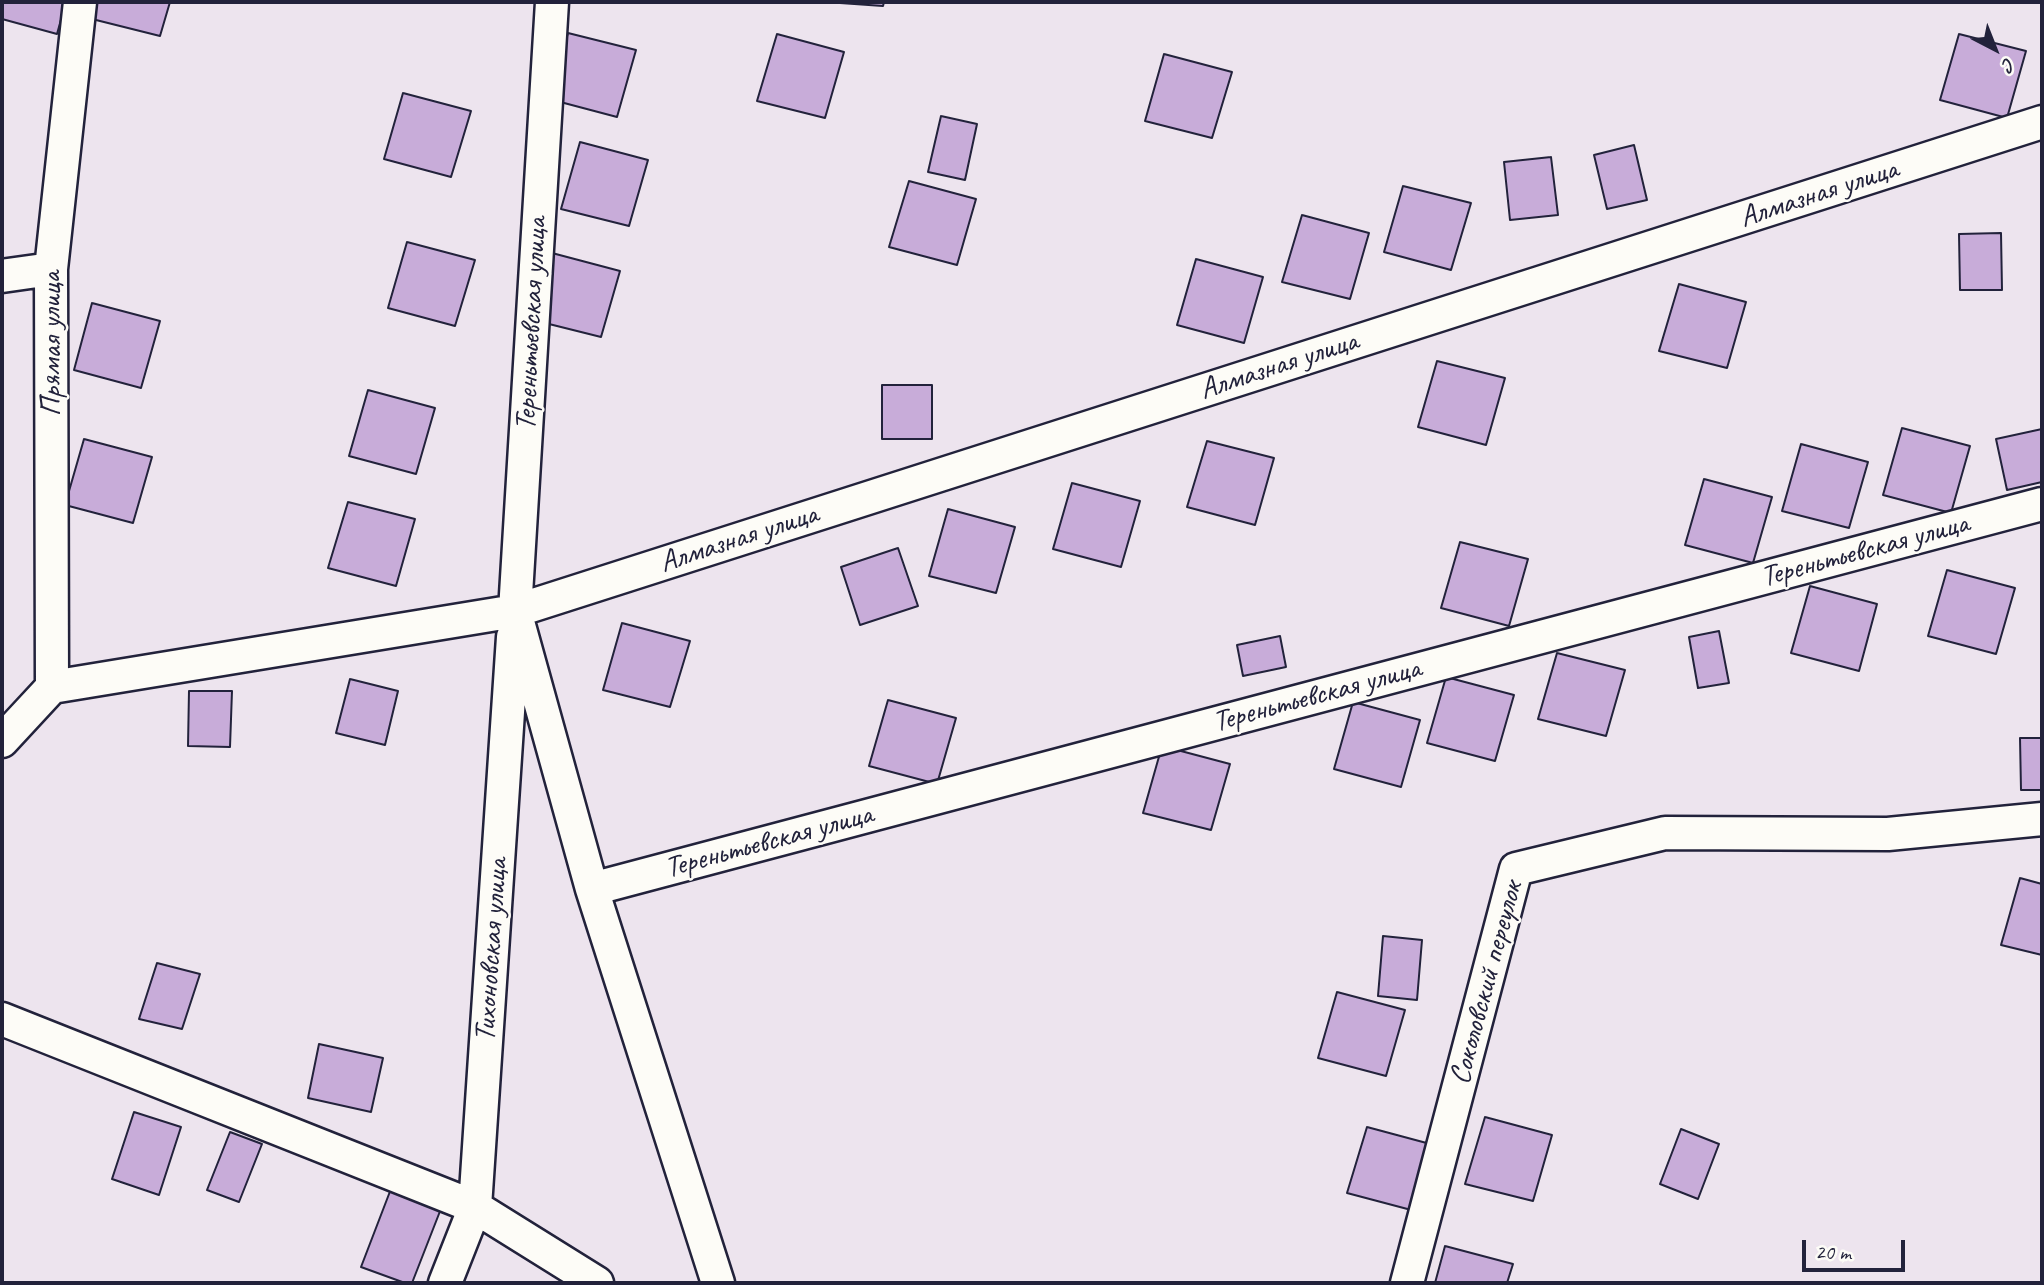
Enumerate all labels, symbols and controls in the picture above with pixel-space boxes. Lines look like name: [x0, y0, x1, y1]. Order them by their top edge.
north arrow: [1960, 14, 2030, 84]
text: С: [1998, 53, 2021, 77]
street label: Алмазная улица: [1735, 152, 1903, 236]
street label: Тереньтьевская улица: [508, 216, 556, 432]
street label: Прямая улица: [34, 271, 70, 417]
street label: Алмазная улица: [1195, 324, 1363, 408]
street label: Алмазная улица: [655, 497, 823, 581]
street label: Тереньтьевская улица: [1757, 506, 1973, 596]
street label: Тереньтьевская улица: [1209, 651, 1425, 741]
street label: Тереньтьевская улица: [661, 797, 877, 887]
street label: Тихоновская улица: [468, 857, 516, 1043]
street label: Соколовский переулок: [1443, 878, 1531, 1088]
scale bar: [1806, 1226, 1909, 1270]
text: 20 m: [1815, 1239, 1851, 1265]

